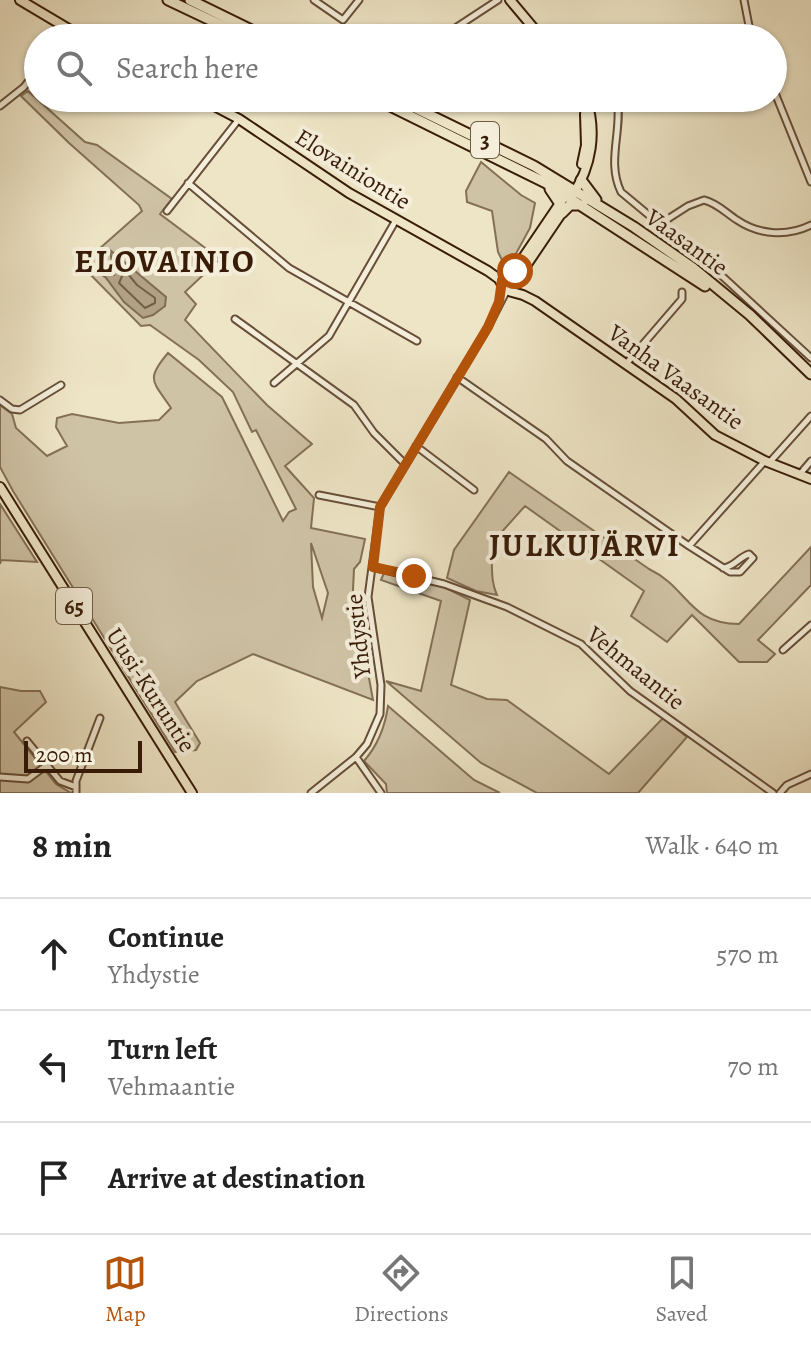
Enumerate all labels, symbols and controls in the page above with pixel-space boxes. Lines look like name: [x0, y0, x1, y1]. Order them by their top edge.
search box: [24, 24, 787, 112]
icon: search: [52, 46, 96, 90]
text: Search here: [116, 48, 259, 88]
street label: Elovainiontie: [289, 121, 417, 217]
road number: 3: [471, 122, 499, 158]
street label: Vaasantie: [639, 201, 735, 283]
district label: ELOVAINIO: [74, 239, 256, 283]
route start: [497, 253, 533, 289]
street label: Vanha Vaasantie: [601, 316, 750, 437]
district label: JULKUJÄRVI: [489, 523, 681, 567]
route end: [396, 558, 432, 594]
road number: 65: [56, 588, 92, 624]
street label: Yhdystie: [338, 592, 378, 681]
street label: Vehmaantie: [580, 618, 692, 717]
street label: Uusi-Kuruntie: [99, 622, 203, 758]
scale bar: [24, 737, 142, 773]
text: 200 m: [36, 740, 93, 770]
text: 8 min: [32, 822, 112, 869]
text: Walk · 640 m: [646, 828, 779, 863]
text: Continue: [108, 917, 224, 957]
icon: ahead: [32, 932, 76, 976]
text: 570 m: [716, 937, 779, 972]
text: Yhdystie: [108, 957, 200, 992]
text: Turn left: [108, 1029, 217, 1069]
icon: left: [32, 1044, 76, 1088]
text: 70 m: [727, 1049, 779, 1084]
text: Vehmaantie: [108, 1069, 235, 1104]
icon: arrive: [32, 1156, 76, 1200]
text: Arrive at destination: [108, 1158, 365, 1198]
tab: Map: [103, 1251, 147, 1329]
tab: Directions: [354, 1251, 449, 1329]
tab: Saved: [655, 1251, 708, 1329]

